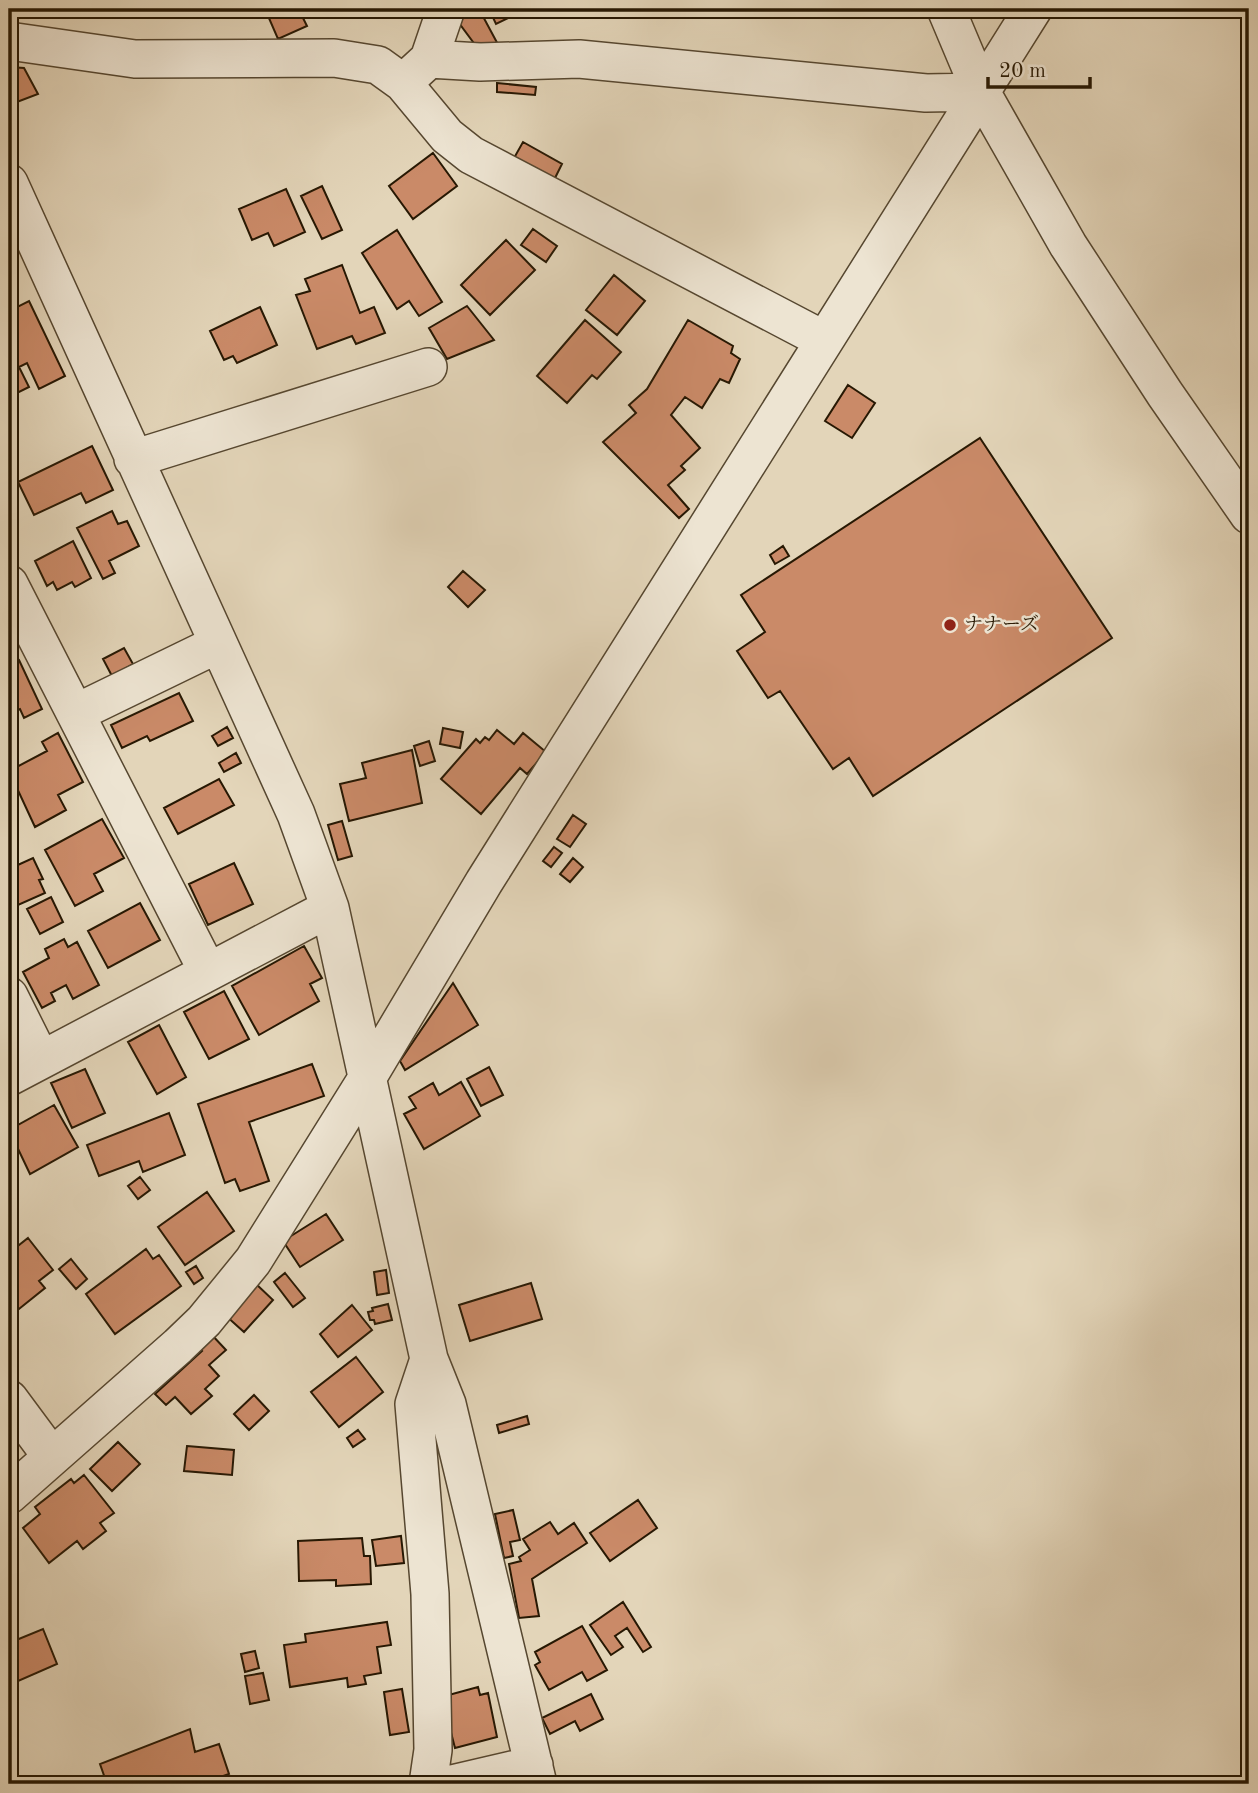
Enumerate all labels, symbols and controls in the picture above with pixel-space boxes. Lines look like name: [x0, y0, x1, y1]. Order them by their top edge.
scale bar: [988, 46, 1090, 90]
text: 20 m: [999, 61, 1046, 82]
place label: ナナーズ: [964, 614, 1039, 635]
marker: ナナーズ: [942, 617, 958, 633]

